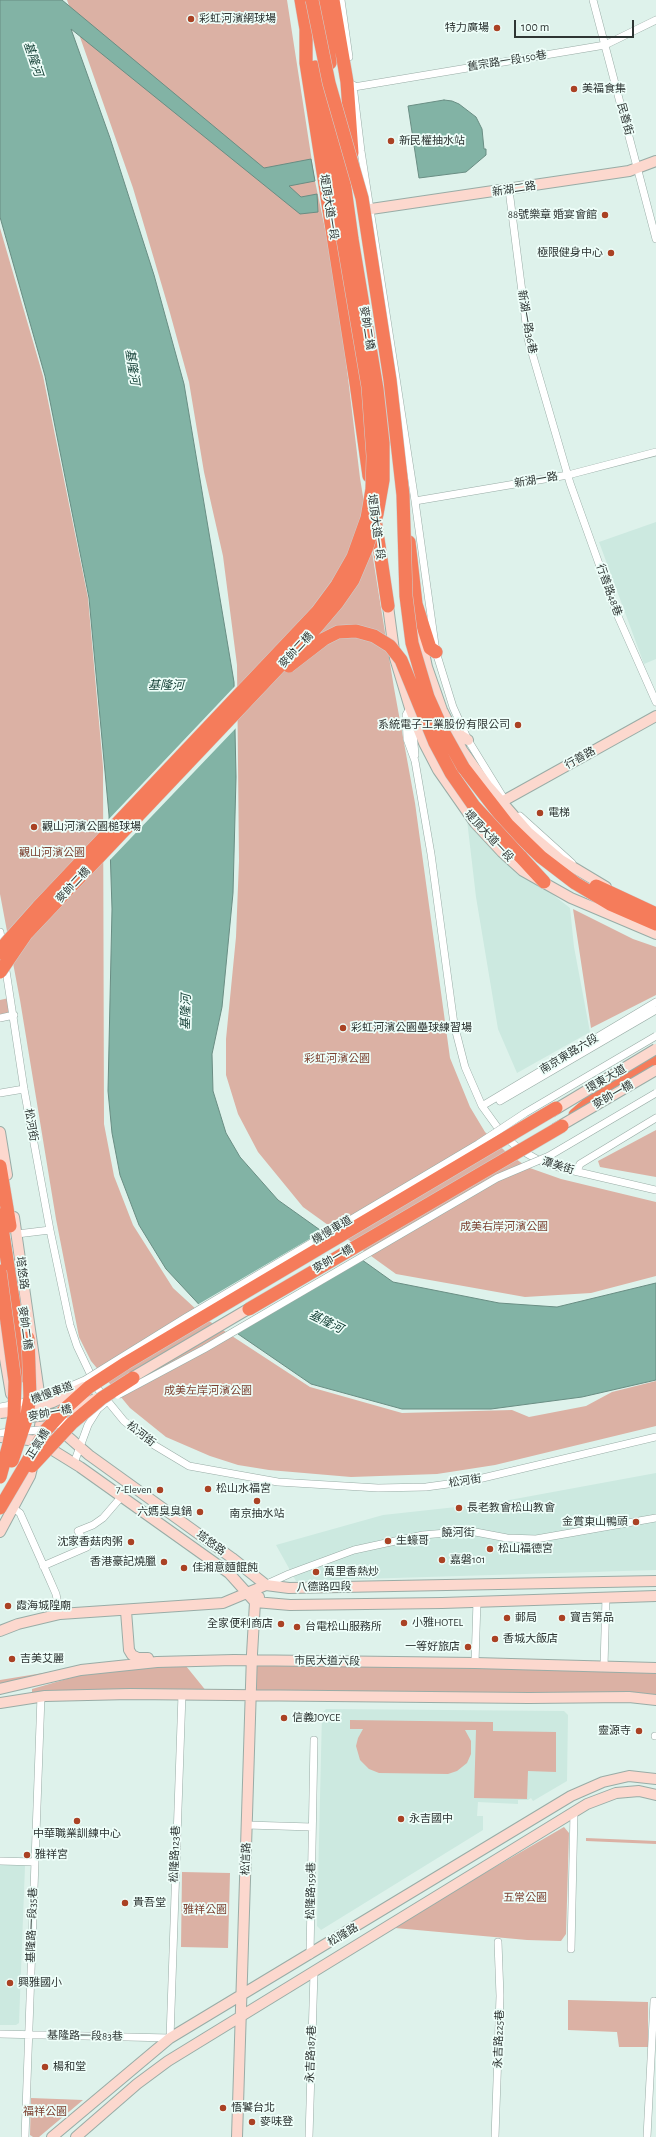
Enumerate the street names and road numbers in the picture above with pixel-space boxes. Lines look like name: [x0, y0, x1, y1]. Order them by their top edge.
street label: 舊宗路一段150巷: [466, 48, 548, 74]
street label: 民善街: [614, 101, 636, 137]
street label: 堤頂大道一段: [317, 173, 341, 241]
street label: 新湖二路: [491, 179, 537, 199]
street label: 新湖一路36巷: [515, 289, 539, 355]
street label: 麥帥二橋: [357, 305, 377, 351]
street label: 新湖一路: [513, 470, 559, 490]
street label: 堤頂大道一段: [365, 493, 387, 561]
street label: 行善路48巷: [593, 562, 625, 618]
street label: 麥帥二橋: [276, 629, 316, 671]
street label: 行善路: [562, 744, 598, 772]
street label: 堤頂大道一段: [462, 807, 516, 865]
street label: 麥帥二橋: [53, 864, 93, 906]
street label: 南京東路六段: [537, 1031, 601, 1077]
street label: 環東大道: [584, 1062, 628, 1096]
street label: 麥帥一橋: [591, 1078, 635, 1112]
street label: 松河街: [22, 1108, 40, 1142]
street label: 潭美街: [540, 1155, 576, 1177]
street label: 機慢車道: [310, 1213, 354, 1247]
street label: 麥帥一橋: [311, 1242, 355, 1276]
street label: 塔悠路: [13, 1256, 31, 1290]
street label: 麥帥二橋: [15, 1305, 35, 1351]
street label: 機慢車道: [29, 1379, 75, 1407]
street label: 麥帥一橋: [27, 1402, 73, 1424]
street label: 松河街: [124, 1419, 158, 1449]
street label: 正氣橋: [24, 1427, 52, 1461]
street label: 松河街: [448, 1472, 482, 1490]
street label: 饒河街: [442, 1526, 474, 1540]
street label: 塔悠路: [194, 1528, 228, 1558]
street label: 八德路四段: [296, 1580, 352, 1594]
street label: 市民大道六段: [294, 1654, 360, 1668]
street label: 松隆路123巷: [167, 1825, 183, 1883]
street label: 松信路: [239, 1842, 253, 1876]
street label: 松隆路159巷: [304, 1862, 318, 1920]
street label: 基隆路一段35巷: [24, 1887, 40, 1963]
street label: 松隆路: [325, 1921, 361, 1949]
street label: 永吉路225巷: [491, 2009, 507, 2069]
street label: 永吉路187巷: [303, 2025, 319, 2083]
street label: 基隆路一段83巷: [47, 2029, 123, 2043]

